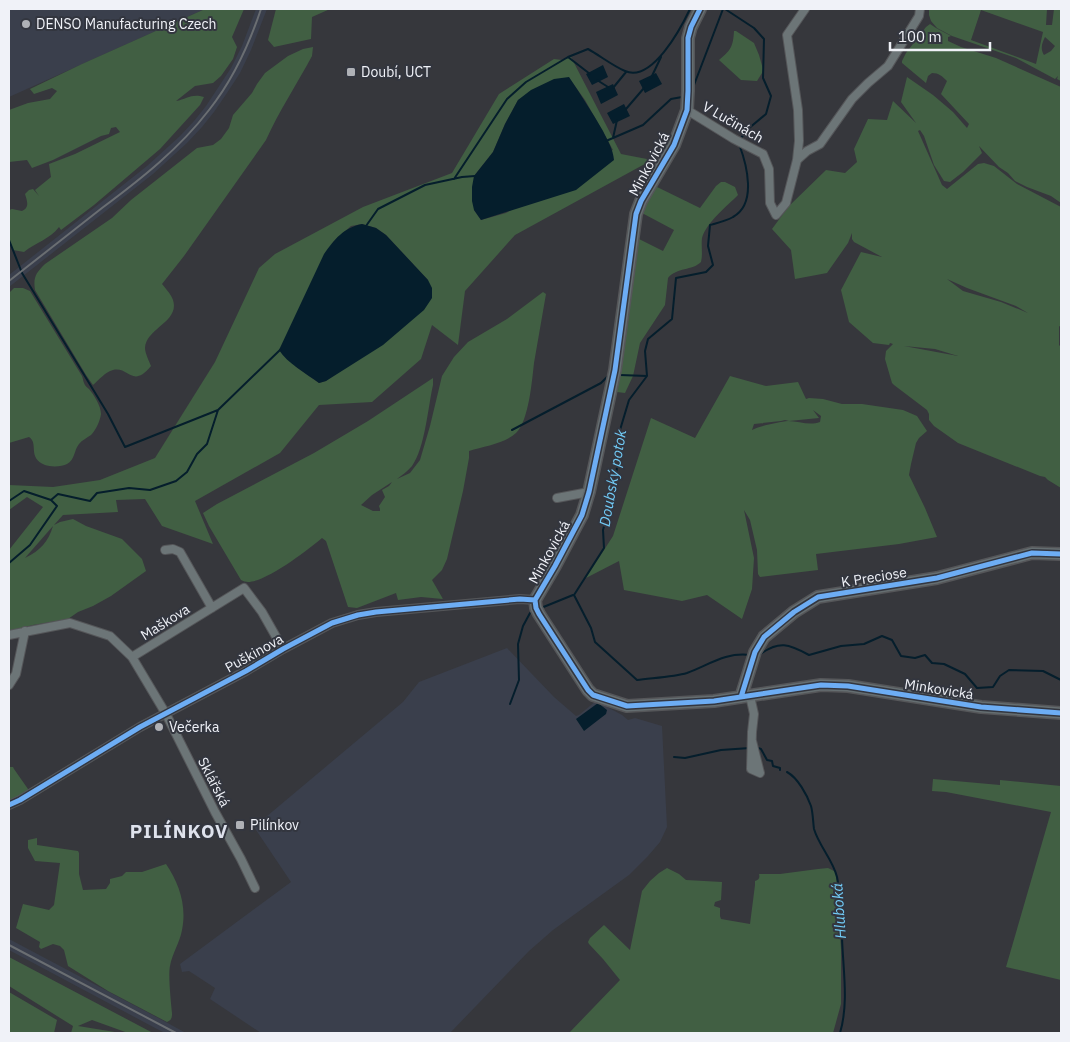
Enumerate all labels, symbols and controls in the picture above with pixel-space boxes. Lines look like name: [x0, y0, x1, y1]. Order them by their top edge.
place label: DENSO Manufacturing Czech: [36, 15, 217, 33]
marker: DENSO Manufacturing Czech: [20, 18, 32, 30]
scale bar: [890, 20, 990, 52]
text: 100 m: [898, 27, 942, 46]
place label: Doubí, UCT: [361, 63, 431, 81]
marker: Doubí, UCT: [345, 66, 357, 78]
street label: V Lučinách: [699, 97, 767, 147]
street label: Minkovická: [625, 128, 674, 199]
water label: Doubský potok: [595, 428, 630, 528]
street label: Minkovická: [524, 517, 574, 587]
street label: K Preciose: [840, 563, 908, 591]
street label: Maškova: [137, 600, 193, 644]
street label: Puškinova: [222, 629, 287, 676]
street label: Minkovická: [903, 675, 975, 703]
place label: Večerka: [169, 718, 220, 736]
marker: Večerka: [153, 721, 165, 733]
street label: Sklářská: [194, 754, 234, 810]
place label: Pilínkov: [250, 816, 299, 834]
district label: PILÍNKOV: [130, 819, 228, 843]
marker: Pilínkov: [234, 819, 246, 831]
water label: Hluboká: [827, 882, 850, 939]

